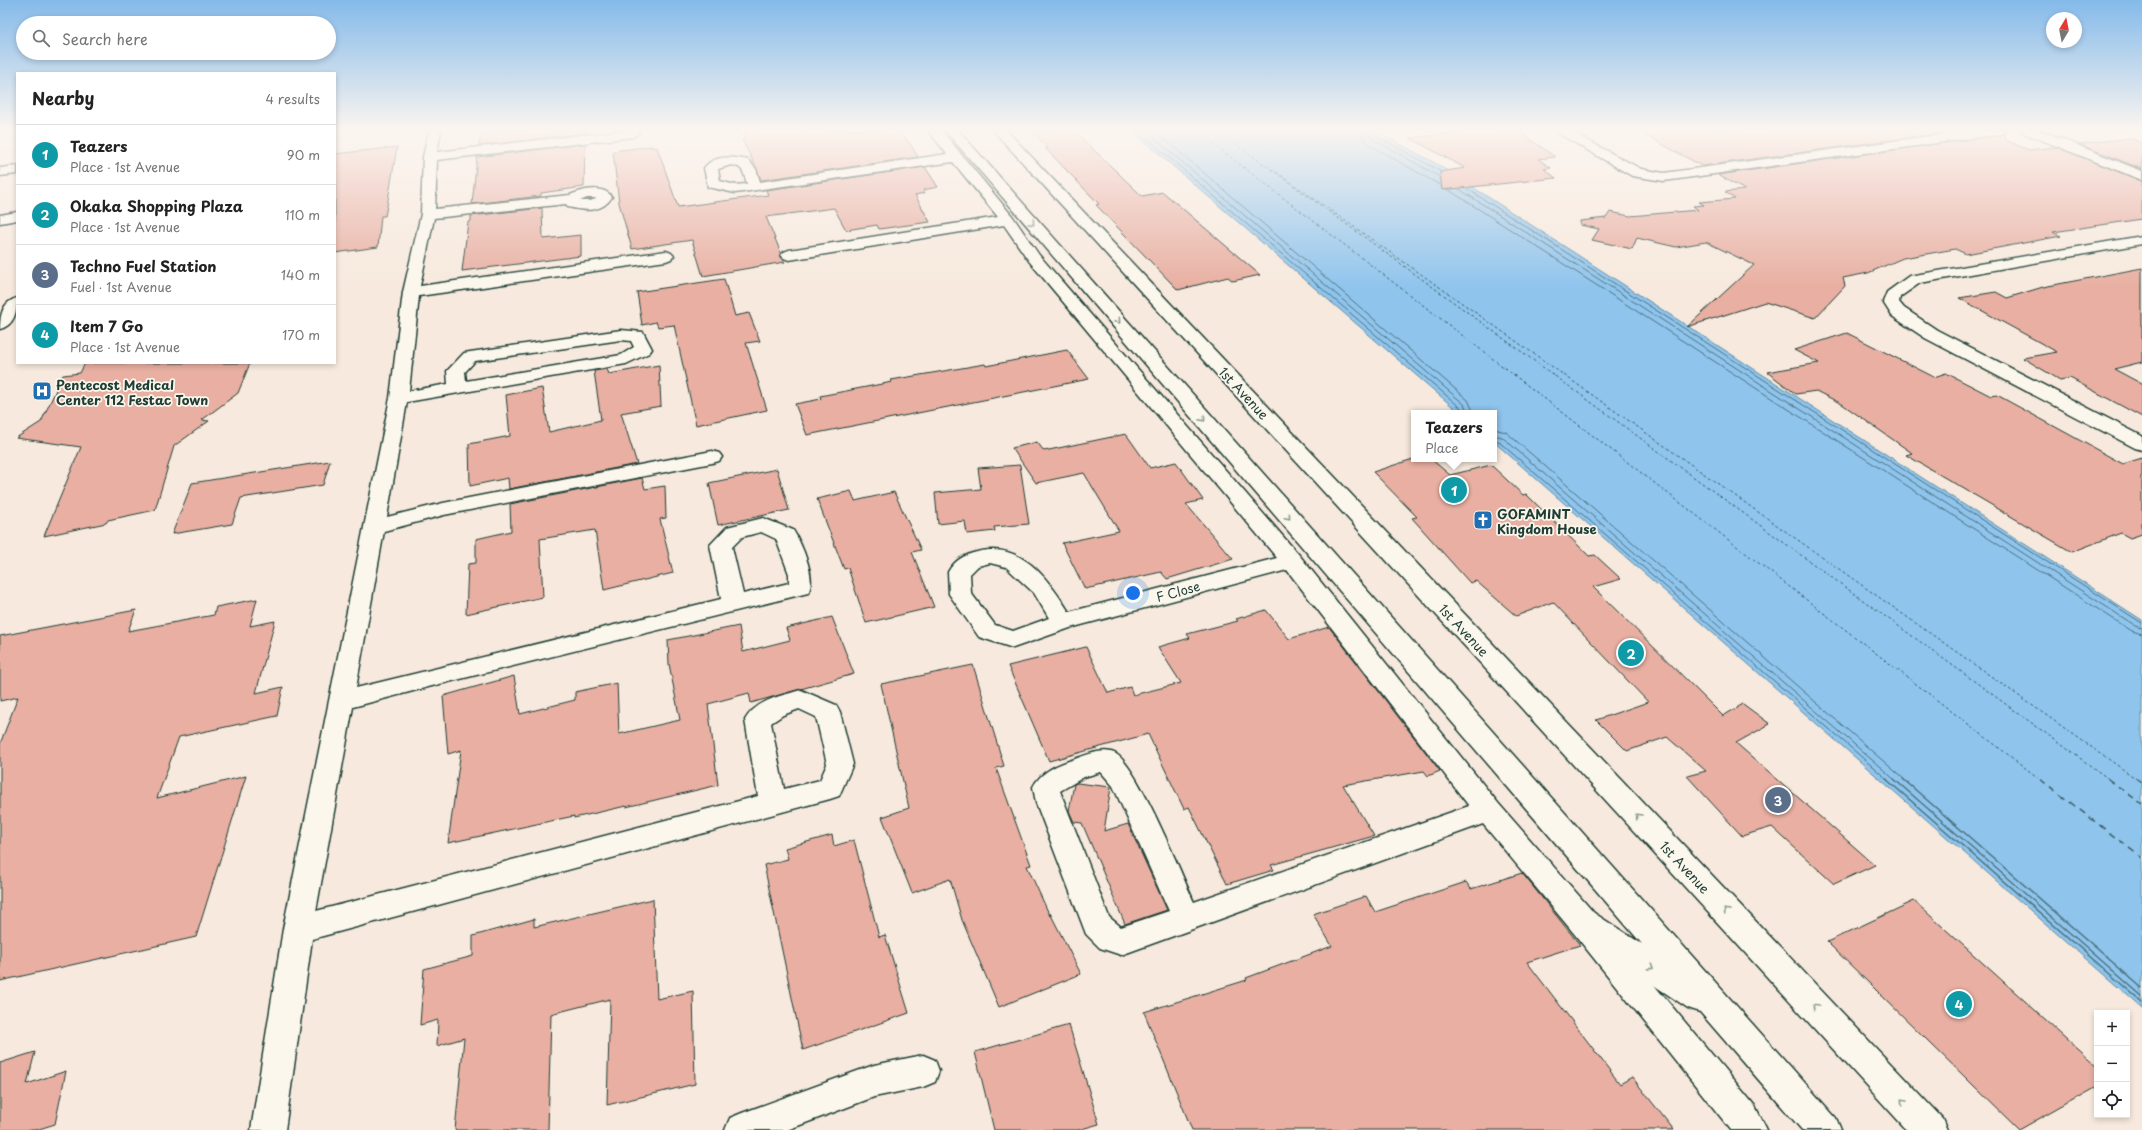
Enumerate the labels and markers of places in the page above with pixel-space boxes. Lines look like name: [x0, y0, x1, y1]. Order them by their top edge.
place label: Pentecost Medical Center 112 Festac Town: [56, 375, 208, 409]
hospital icon: Pentecost Medical Center 112 Festac Town: [31, 380, 53, 402]
pin: 1: [1441, 475, 1467, 505]
place label: GOFAMINT Kingdom House: [1497, 504, 1597, 538]
church icon: GOFAMINT Kingdom House: [1472, 509, 1494, 531]
pin: 2: [1618, 638, 1644, 668]
pin: 3: [1765, 785, 1791, 815]
pin: 4: [1946, 989, 1972, 1019]

